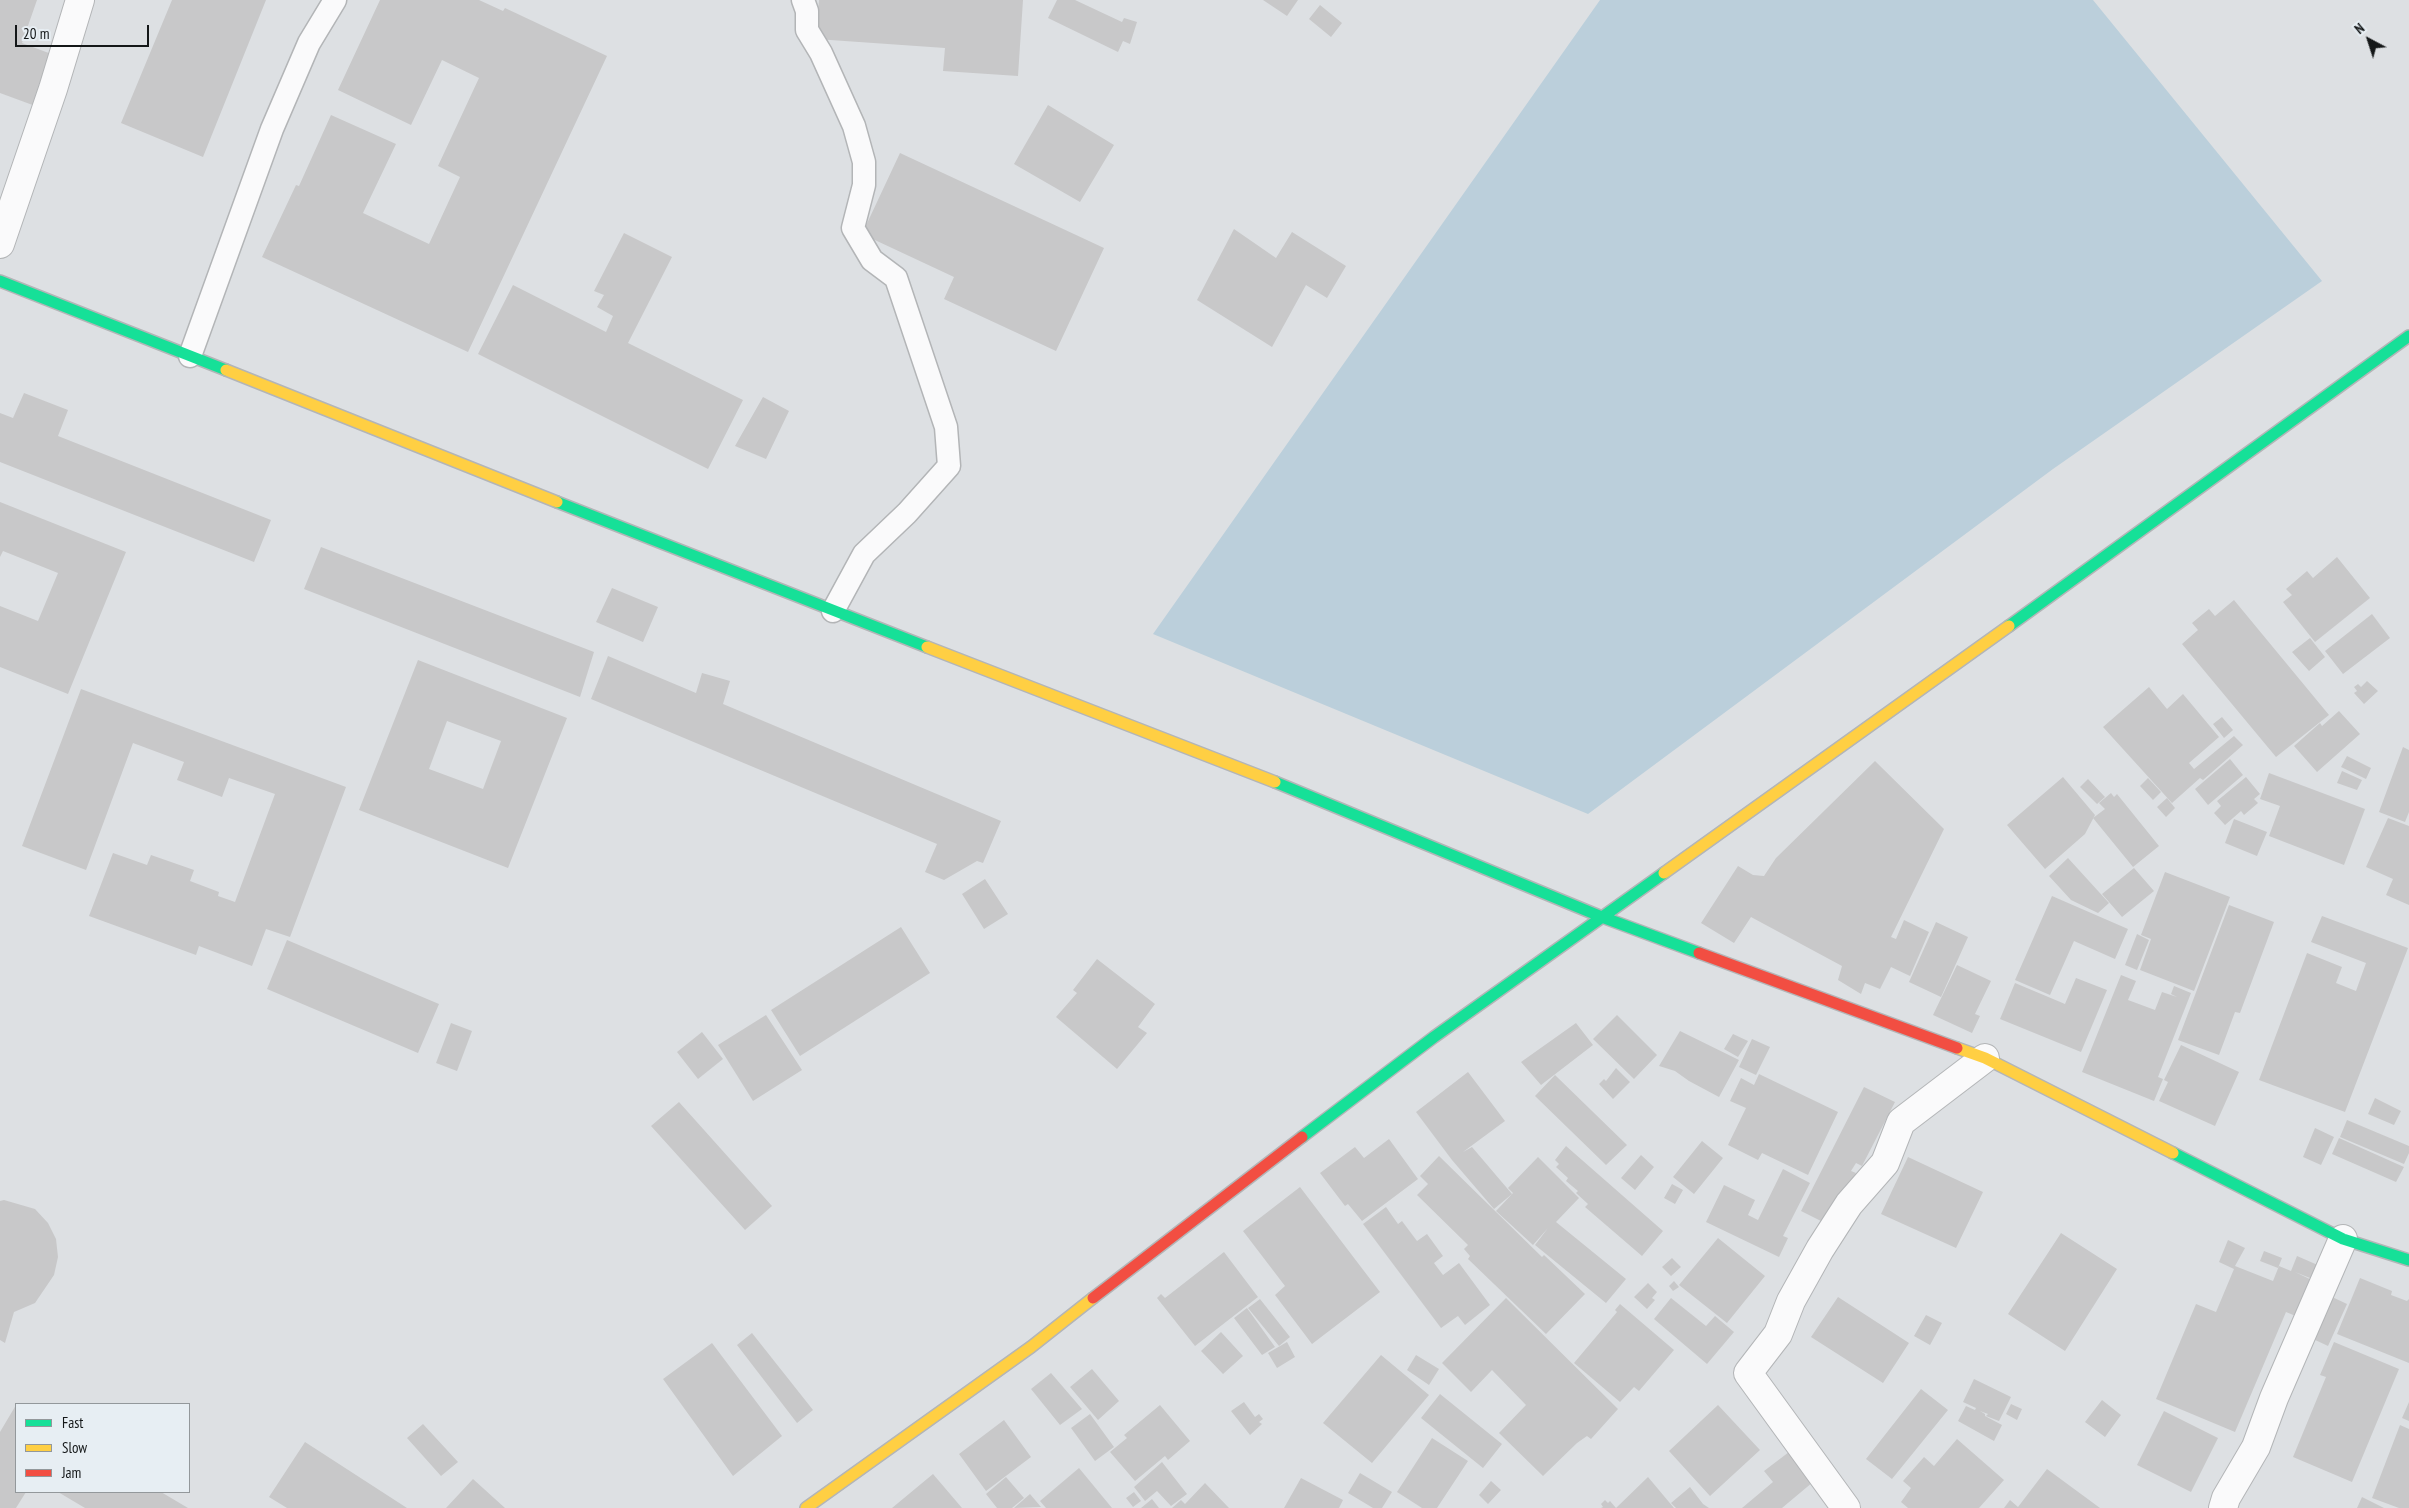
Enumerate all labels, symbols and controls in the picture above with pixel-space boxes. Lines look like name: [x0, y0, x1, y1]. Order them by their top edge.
scale bar: [18, 15, 151, 47]
north arrow: [2344, 15, 2394, 65]
text: N: [2351, 19, 2368, 38]
text: 20 m: [23, 24, 49, 43]
legend: [15, 1403, 190, 1493]
text: Fast: [62, 1413, 83, 1432]
text: Slow: [62, 1438, 87, 1457]
text: Jam: [62, 1463, 81, 1482]

